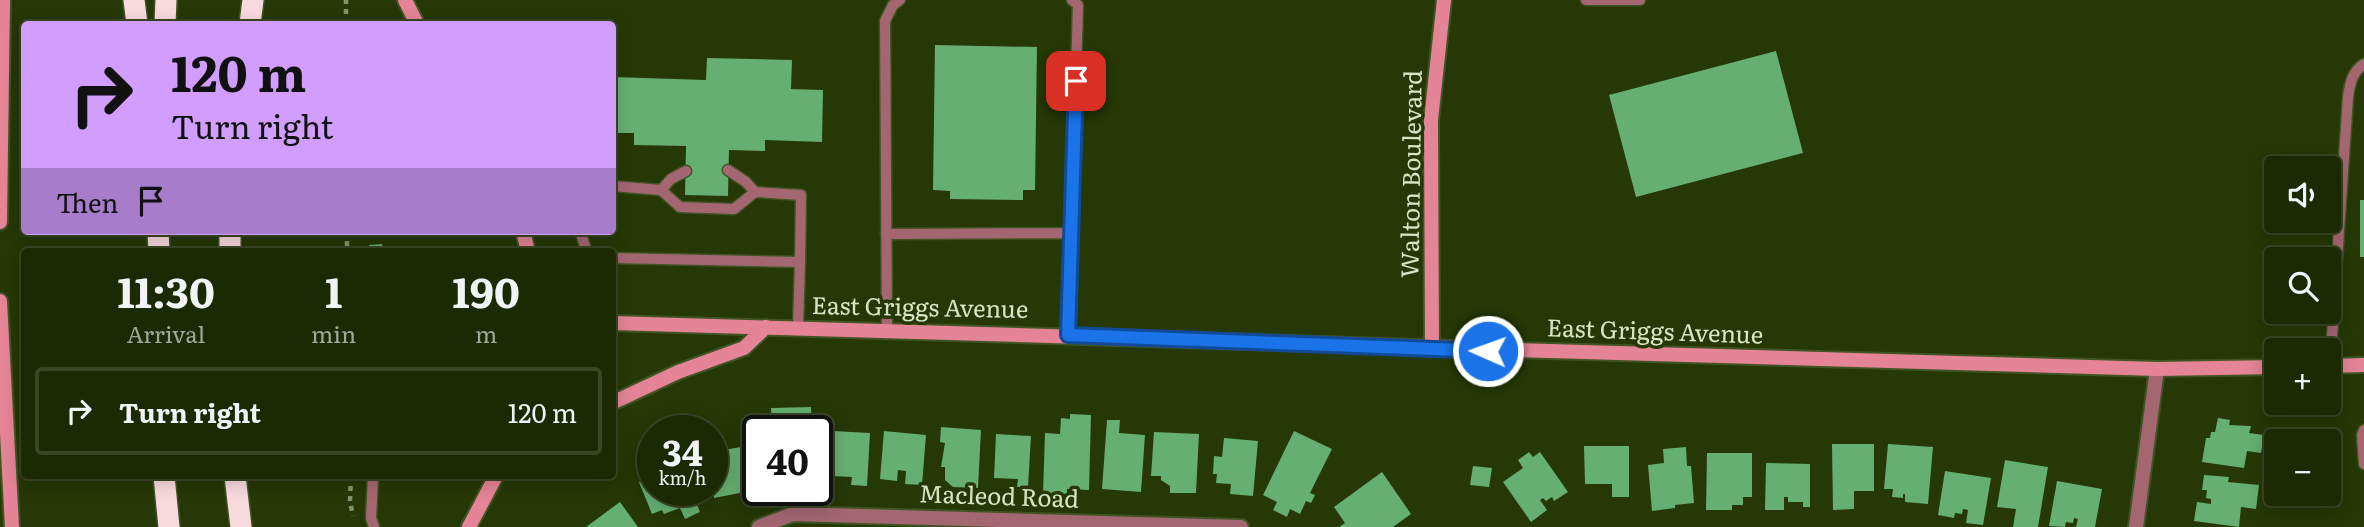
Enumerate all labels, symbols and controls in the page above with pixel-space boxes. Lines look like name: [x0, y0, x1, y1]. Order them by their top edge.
text: 120 m: [171, 34, 306, 107]
icon: right: [56, 49, 147, 140]
pin: [1046, 51, 1106, 111]
icon: arrive: [1057, 62, 1095, 100]
street label: Walton Boulevard: [1390, 69, 1429, 278]
text: Turn right: [171, 101, 333, 149]
map controls: [2264, 156, 2341, 506]
button: sound: [2264, 156, 2341, 233]
text: Then: [56, 182, 118, 221]
icon: arrive: [132, 182, 170, 220]
button: search: [2264, 247, 2341, 324]
text: 11:30: [117, 259, 215, 321]
text: 1: [325, 259, 342, 321]
text: 190: [452, 259, 520, 321]
street label: East Griggs Avenue: [811, 286, 1029, 325]
street label: East Griggs Avenue: [1546, 308, 1764, 351]
position arrow: [1451, 314, 1525, 388]
text: Arrival: [127, 316, 205, 350]
text: min: [311, 316, 356, 350]
text: m: [475, 316, 497, 350]
button: +: [2264, 338, 2341, 415]
icon: right: [60, 392, 98, 430]
text: Turn right: [119, 392, 261, 431]
text: 120 m: [508, 392, 577, 431]
speed limit sign: 40: [742, 415, 833, 506]
text: 34: [662, 425, 703, 477]
button: −: [2264, 429, 2341, 506]
text: km/h: [659, 464, 706, 491]
street label: Macleod Road: [918, 474, 1080, 515]

